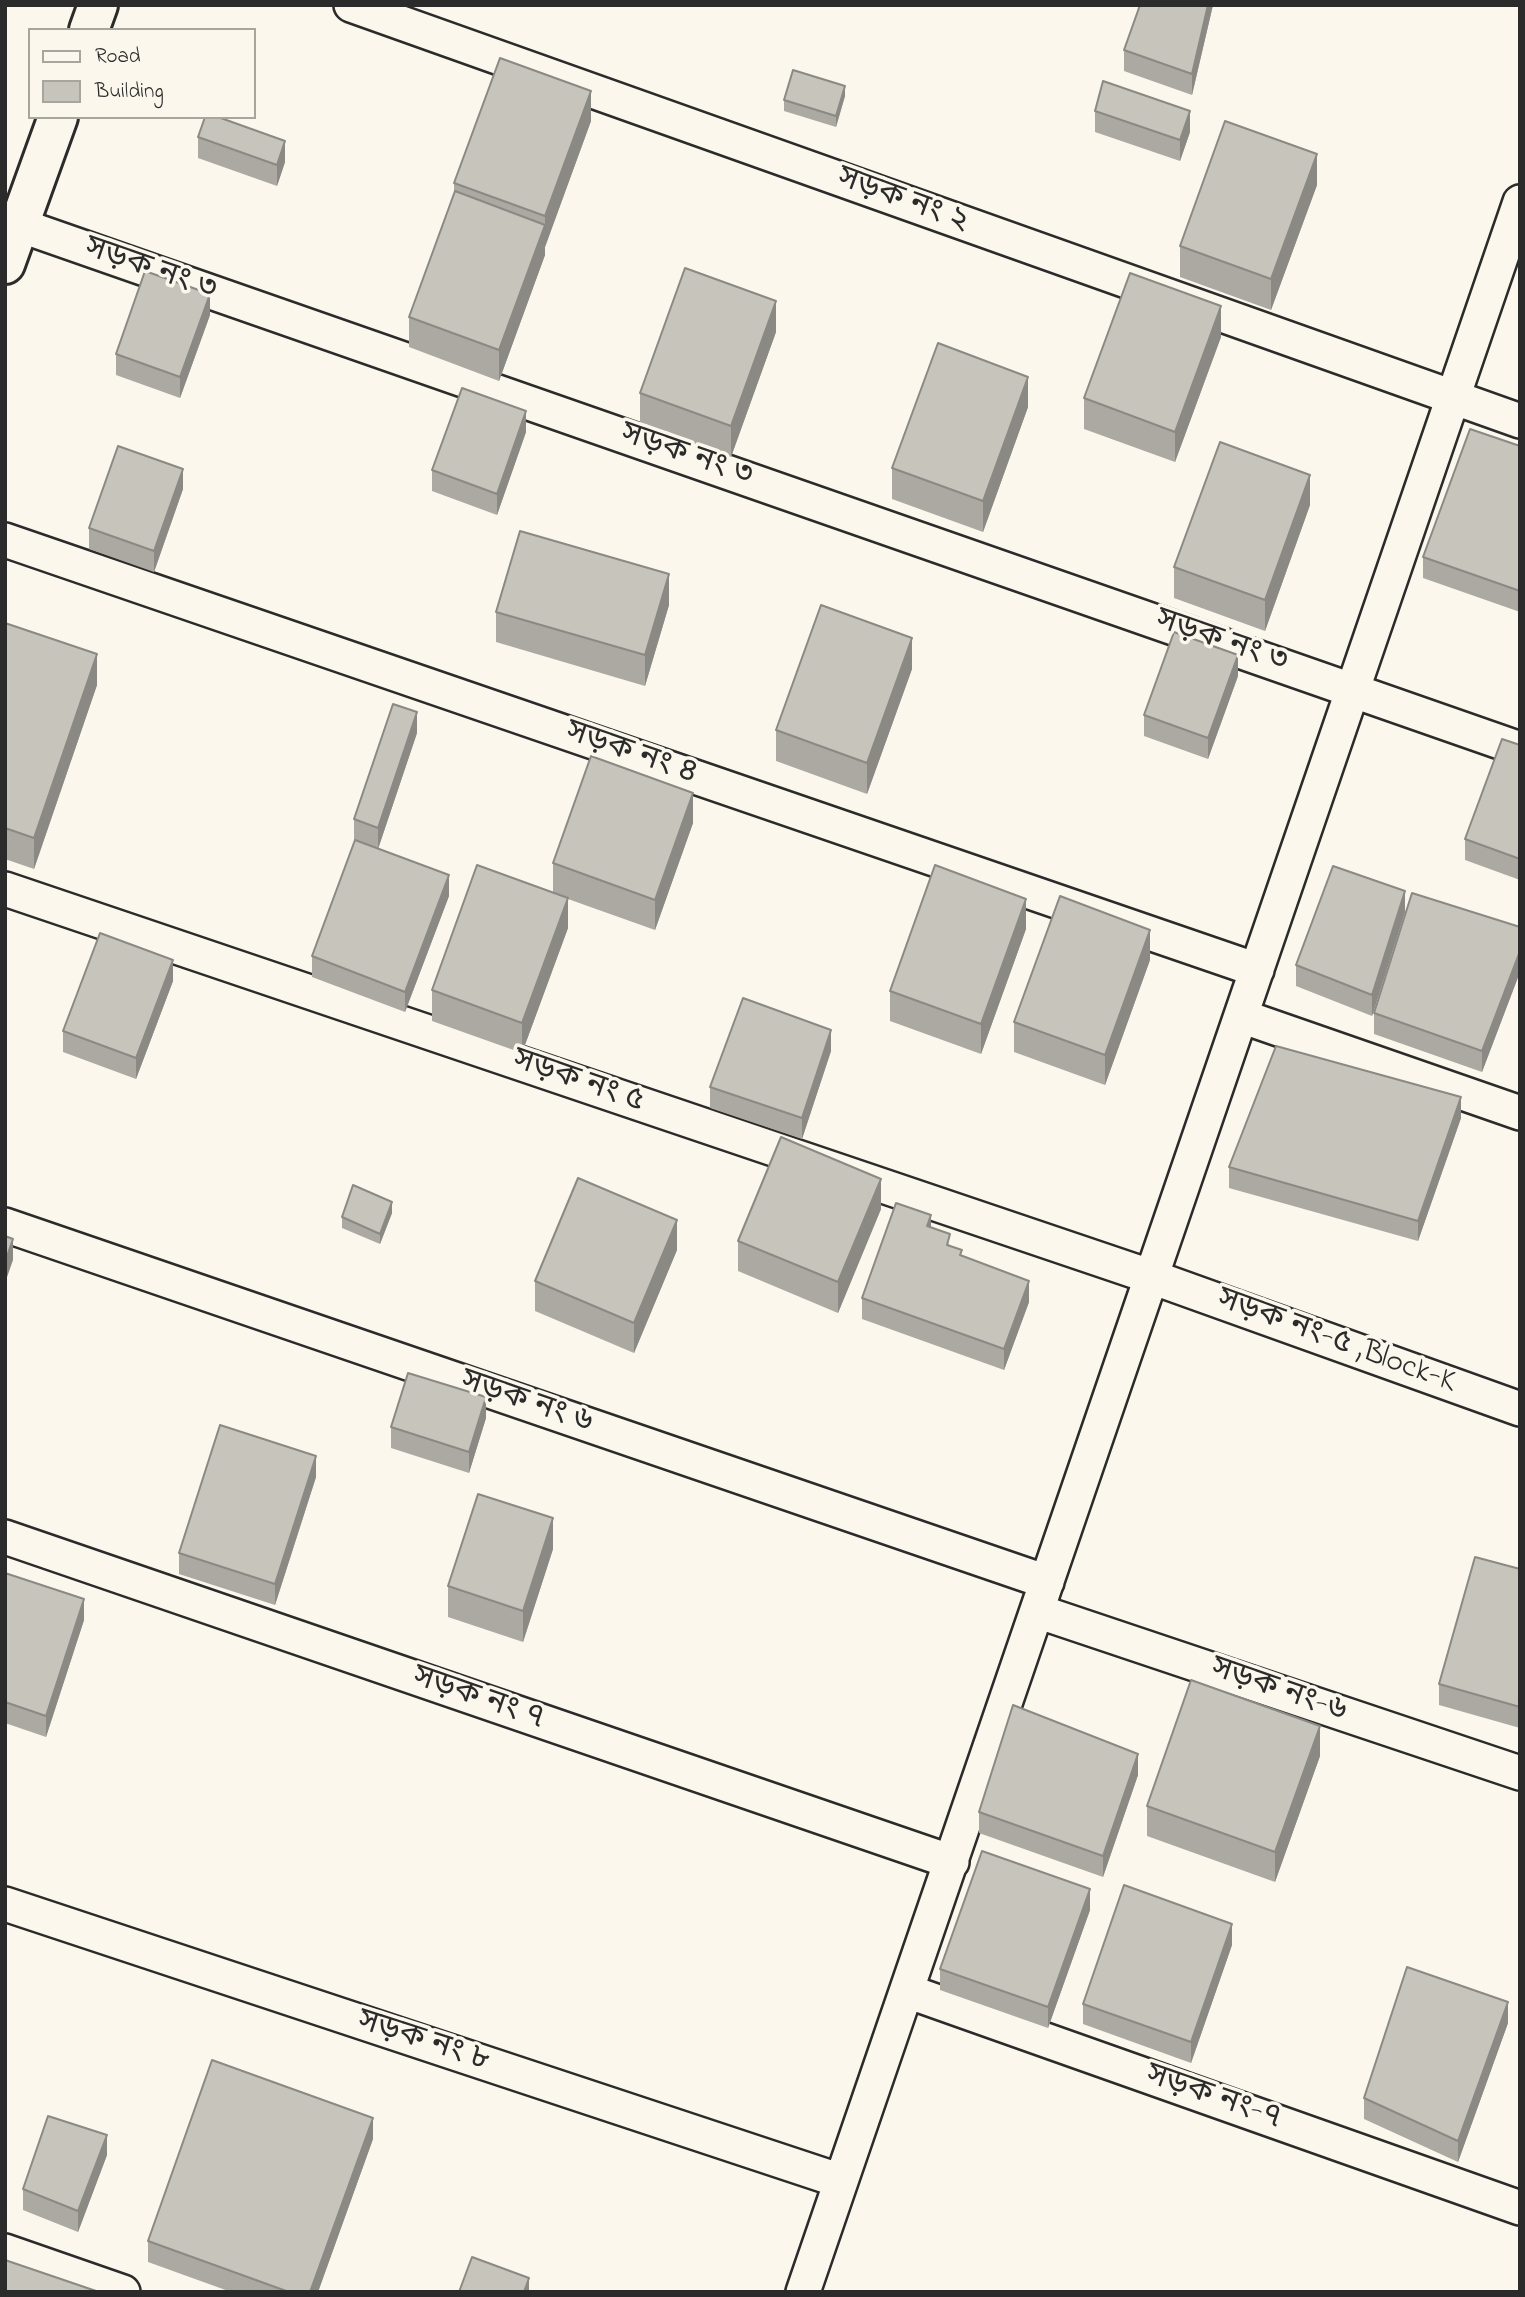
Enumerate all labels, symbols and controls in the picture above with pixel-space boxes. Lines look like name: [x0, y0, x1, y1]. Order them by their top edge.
legend: [28, 28, 256, 119]
text: Road: [95, 42, 141, 72]
text: Building: [95, 77, 164, 107]
street label: সড়ক নং ২: [831, 161, 973, 243]
street label: সড়ক নং ৩: [79, 231, 221, 311]
street label: সড়ক নং ৩: [615, 417, 757, 497]
street label: সড়ক নং ৩: [1150, 603, 1292, 683]
street label: সড়ক নং ৪: [560, 715, 702, 795]
street label: সড়ক নং ৫: [507, 1043, 649, 1123]
street label: সড়ক নং-৫ ,Block-K: [1211, 1282, 1461, 1404]
street label: সড়ক নং ৬: [455, 1364, 597, 1444]
street label: সড়ক নং-৬: [1205, 1651, 1351, 1733]
street label: সড়ক নং ৭: [407, 1660, 549, 1740]
street label: সড়ক নং ৮: [352, 2004, 494, 2082]
street label: সড়ক নং-৭: [1140, 2058, 1286, 2140]

